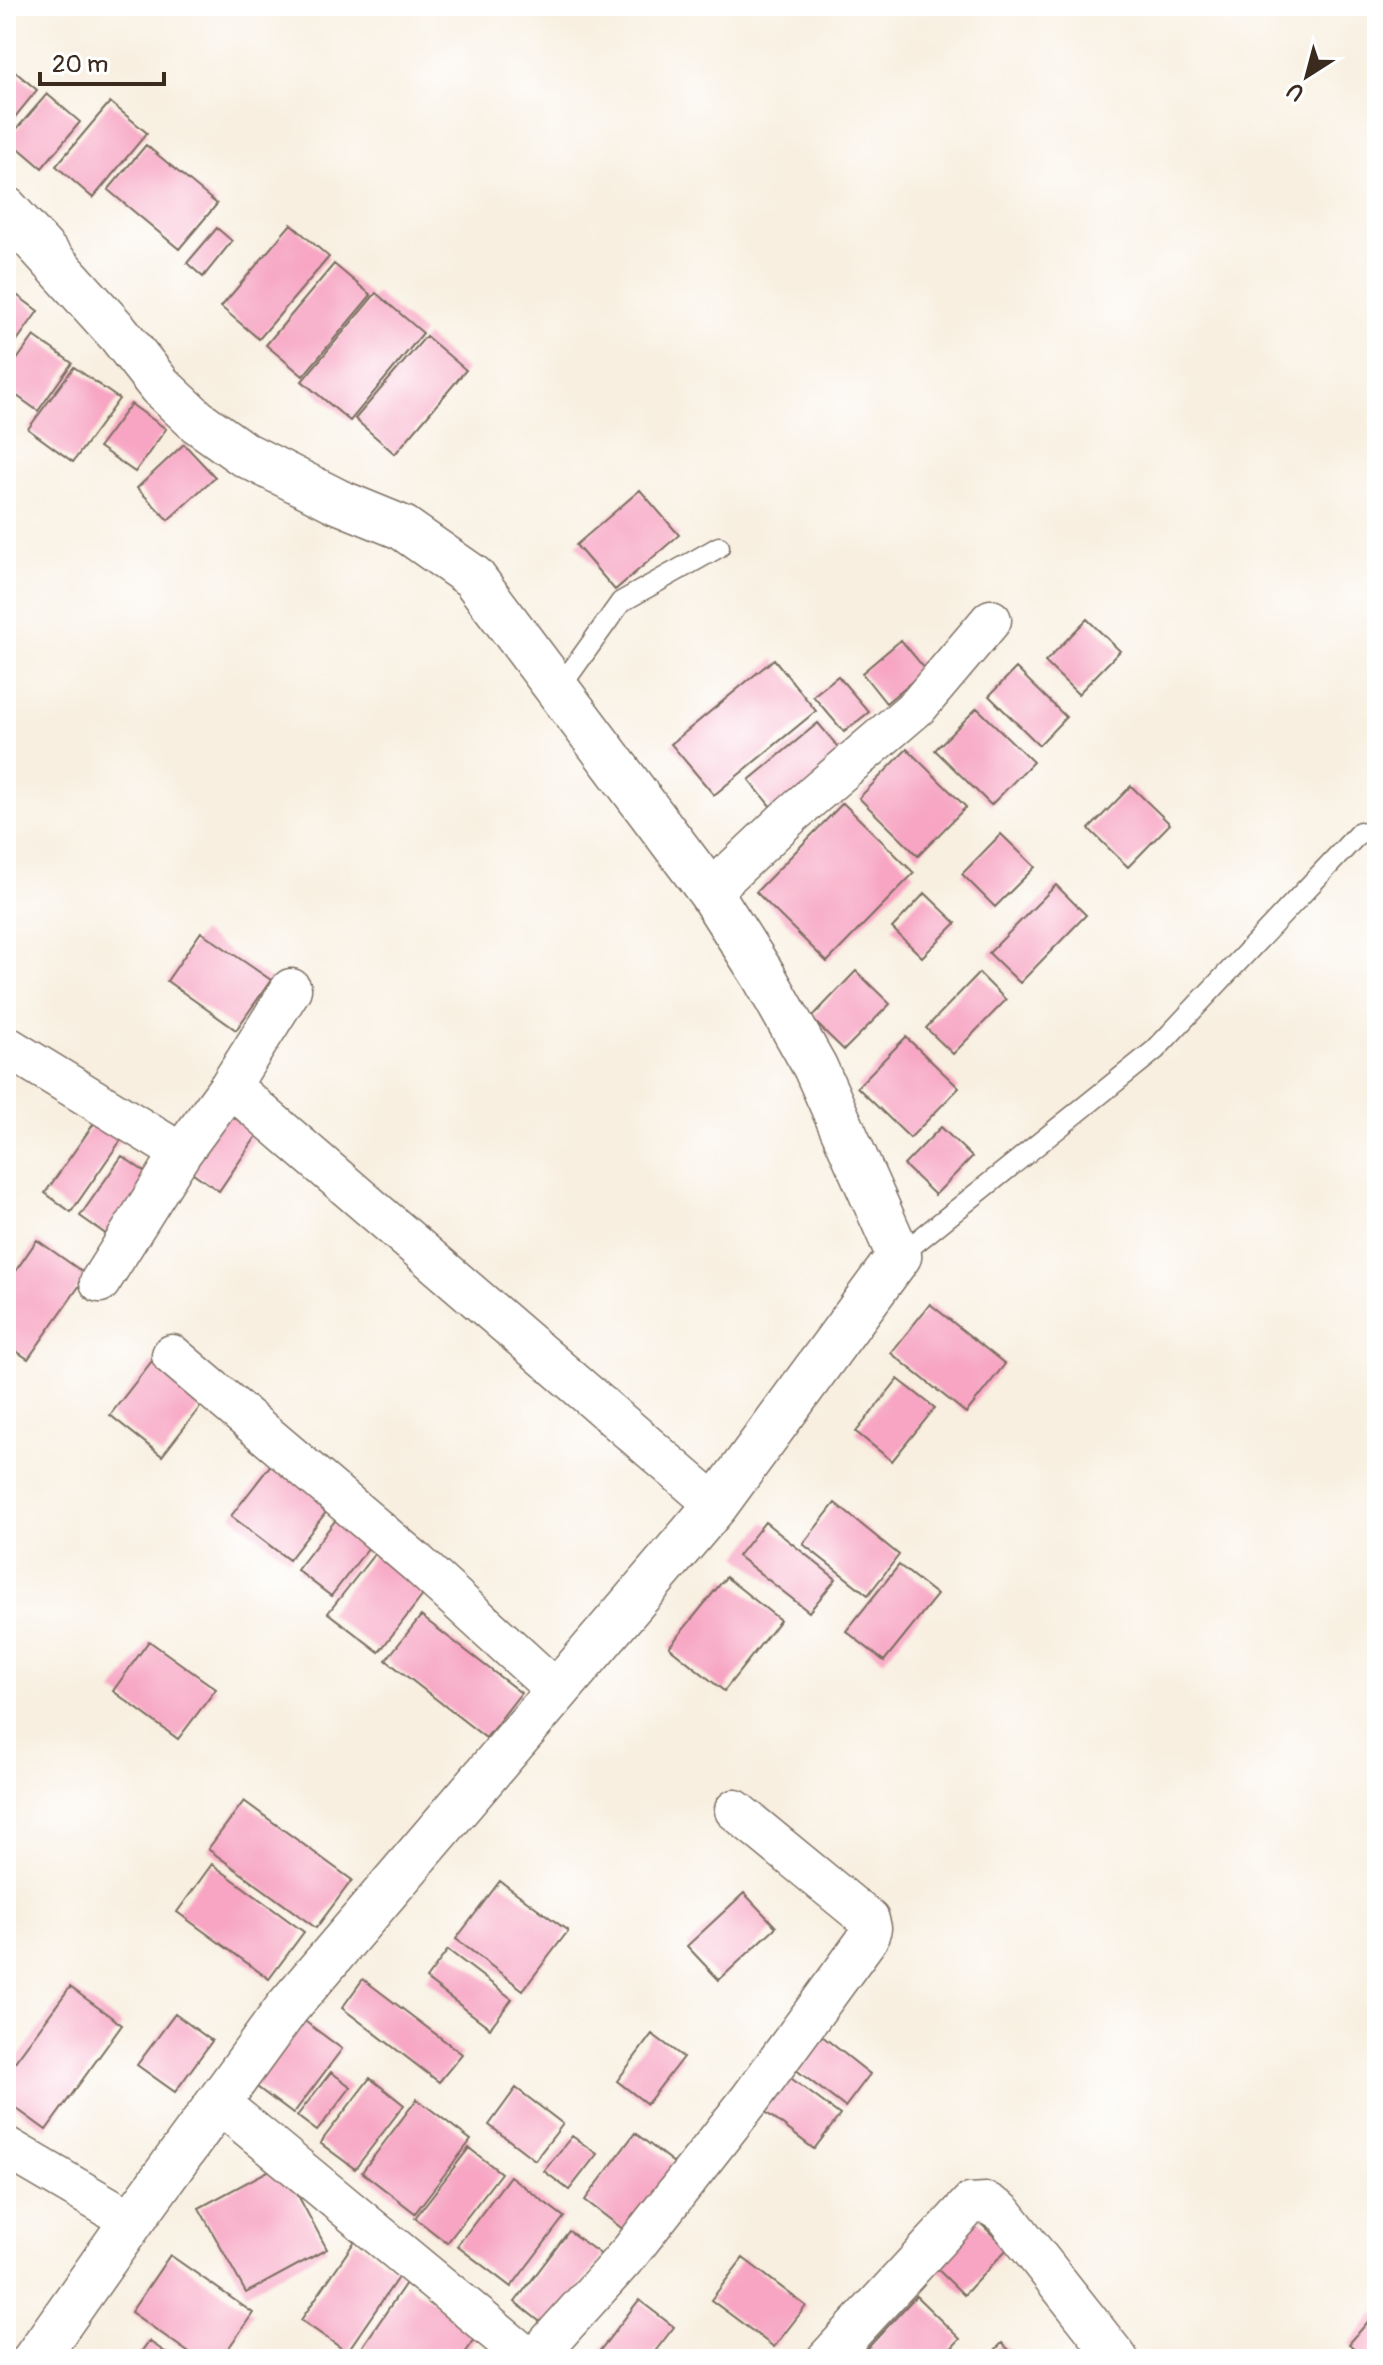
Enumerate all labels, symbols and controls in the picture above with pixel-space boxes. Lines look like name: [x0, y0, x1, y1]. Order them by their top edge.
scale bar: [40, 36, 164, 86]
north arrow: [1267, 36, 1347, 116]
text: 20 m: [52, 50, 108, 79]
text: U: [1282, 76, 1310, 107]

